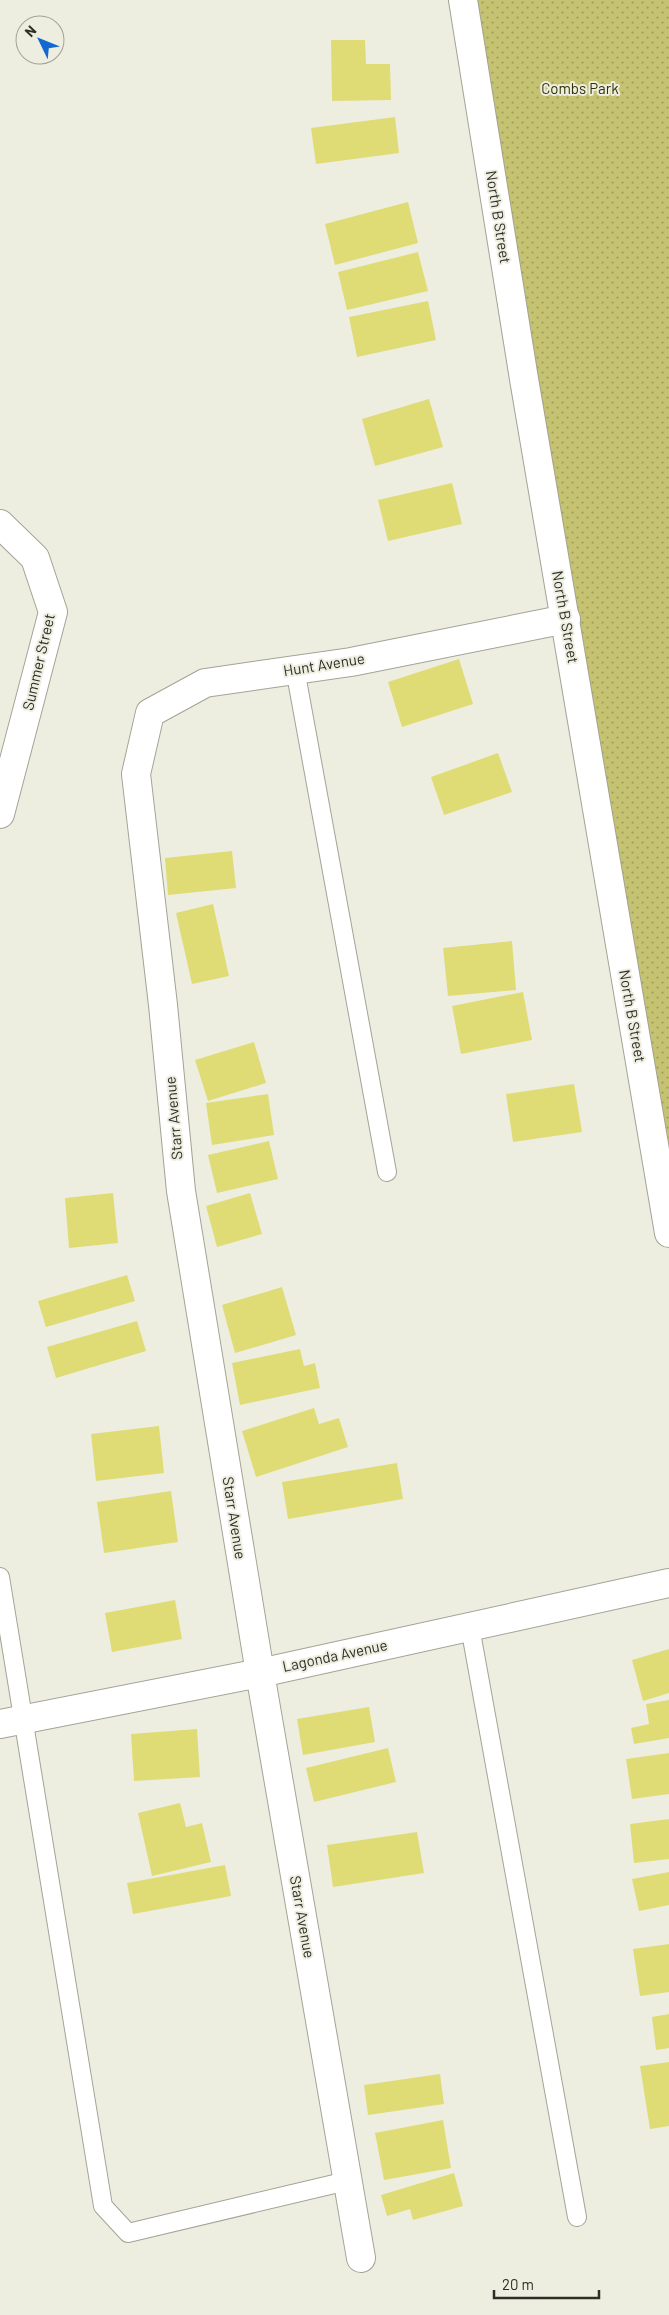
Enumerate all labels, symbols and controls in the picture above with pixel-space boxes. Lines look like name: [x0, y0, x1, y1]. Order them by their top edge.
north arrow: [15, 15, 65, 65]
text: N: [21, 22, 40, 40]
park label: Combs Park: [541, 79, 619, 97]
street label: North B Street: [483, 169, 515, 265]
street label: North B Street: [549, 569, 583, 665]
street label: Summer Street: [18, 612, 58, 712]
street label: Hunt Avenue: [282, 649, 366, 679]
street label: North B Street: [616, 968, 650, 1064]
street label: Starr Avenue: [160, 1076, 186, 1160]
street label: Starr Avenue: [220, 1475, 250, 1560]
street label: Lagonda Avenue: [281, 1635, 389, 1675]
street label: Starr Avenue: [287, 1874, 319, 1959]
scale bar: [494, 2268, 599, 2300]
text: 20 m: [502, 2275, 534, 2293]

